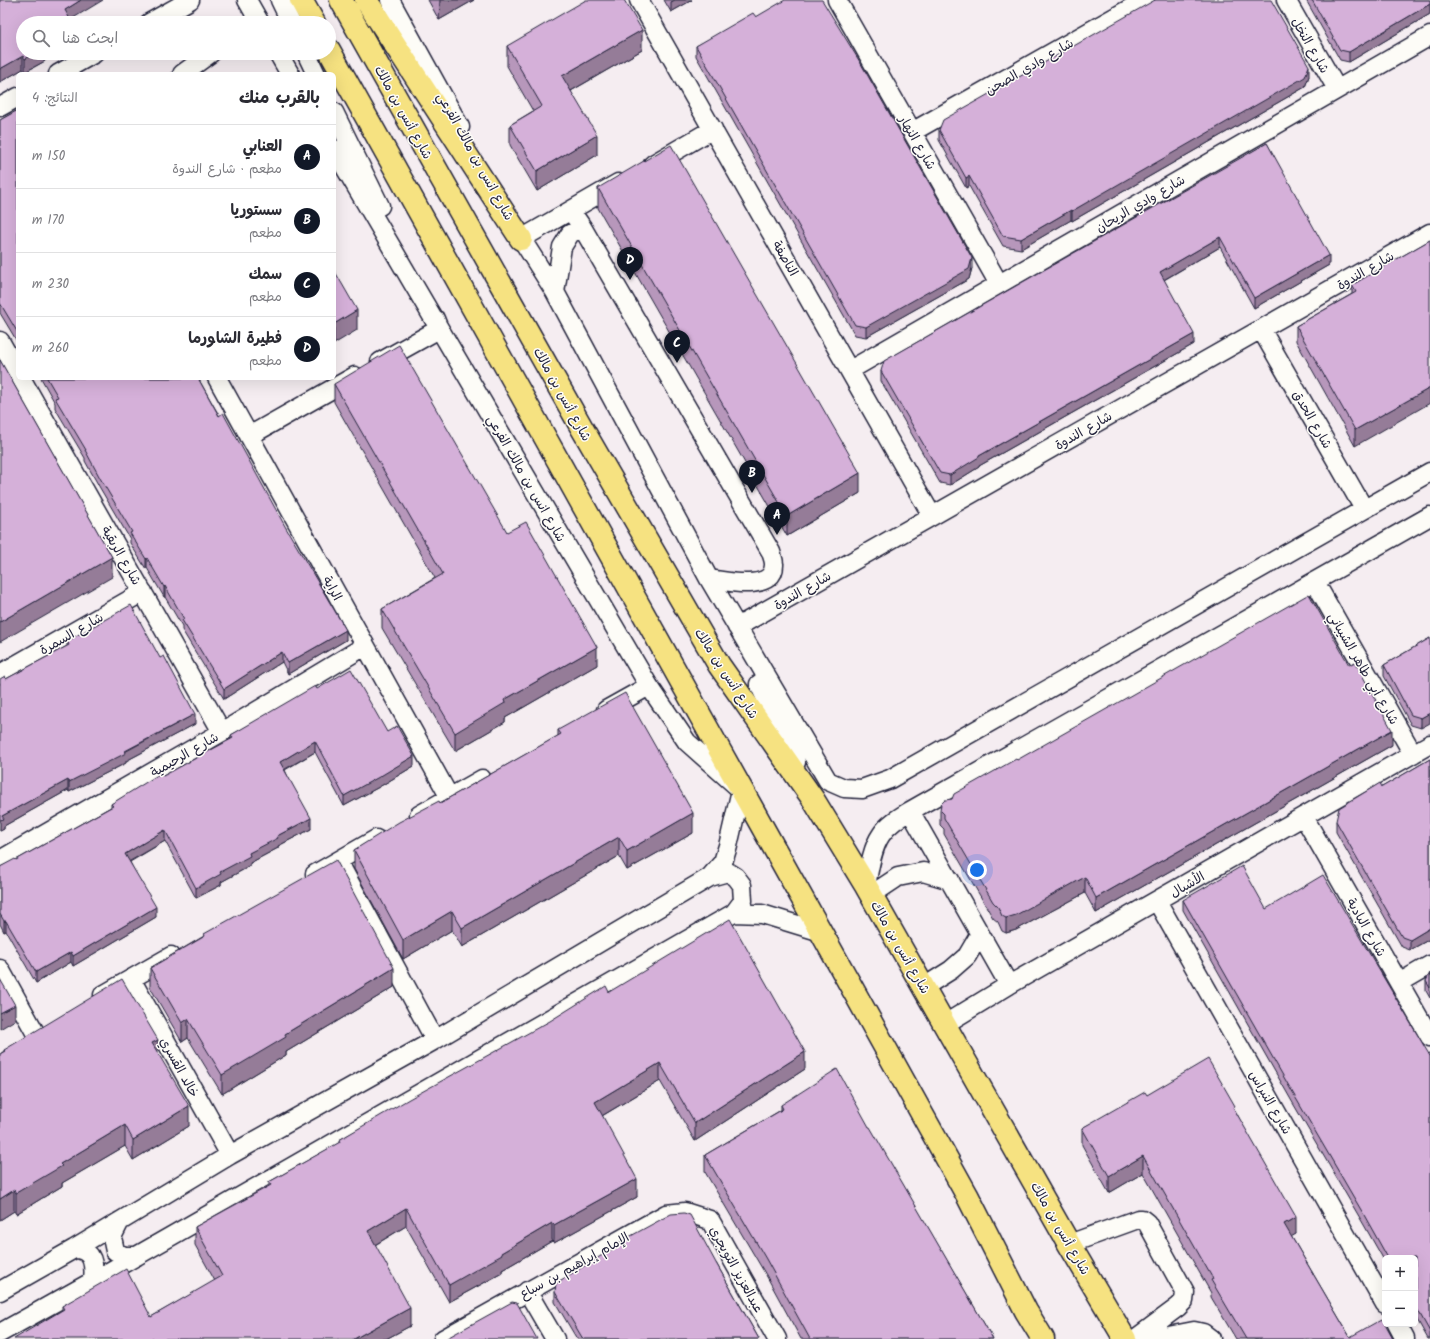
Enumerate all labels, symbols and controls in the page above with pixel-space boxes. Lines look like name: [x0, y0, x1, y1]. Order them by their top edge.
street label: شارع النخل: [1285, 14, 1334, 78]
search box: [16, 16, 336, 60]
icon: search: [30, 27, 52, 49]
text: ابحث هنا: [62, 27, 118, 51]
street label: شارع وادي الصحن: [982, 33, 1078, 101]
street label: شارع أنس بن مالك: [368, 62, 437, 164]
text: بالقرب منك: [239, 85, 320, 112]
text: النتائج: 4: [32, 88, 78, 109]
street label: شارع انس بن مالك الفرعي: [431, 89, 519, 225]
street label: شارع النهار: [892, 111, 941, 174]
text: العنابي: [243, 135, 282, 159]
text: 150 m: [32, 146, 65, 167]
text: A: [303, 146, 311, 167]
text: مطعم · شارع الندوة: [172, 159, 282, 180]
street label: شارع وادي الريحان: [1092, 170, 1190, 239]
text: سستوريا: [231, 199, 282, 223]
text: 170 m: [32, 210, 64, 231]
text: B: [303, 210, 311, 231]
text: مطعم: [249, 223, 282, 244]
street label: الناصفة: [766, 237, 803, 280]
street label: شارع الندوة: [1333, 246, 1398, 296]
pin: D: [617, 247, 643, 280]
text: سمك: [249, 263, 282, 287]
text: 230 m: [32, 274, 69, 295]
text: C: [303, 274, 311, 295]
text: مطعم: [249, 287, 282, 308]
text: فطيرة الشاورما: [188, 327, 282, 351]
pin: C: [664, 330, 690, 363]
text: 260 m: [32, 338, 69, 359]
text: D: [303, 338, 311, 359]
street label: شارع أنس بن مالك: [527, 344, 596, 446]
text: مطعم: [249, 351, 282, 372]
street label: شارع الحدق: [1286, 386, 1337, 453]
street label: شارع الندوة: [1051, 406, 1116, 456]
street label: شارع انس بن مالك الفرعي: [481, 411, 571, 546]
pin: B: [739, 460, 765, 493]
pin: A: [764, 502, 790, 535]
street label: شارع الربقية: [95, 522, 146, 589]
street label: شارع الندوة: [770, 566, 835, 616]
street label: الراية: [316, 572, 347, 605]
street label: شارع السمرة: [36, 607, 108, 661]
street label: شارع أبي طاهر الشيباني: [1322, 608, 1404, 729]
street label: شارع أنس بن مالك: [688, 624, 763, 723]
street label: شارع الرحيمية: [147, 727, 223, 783]
your location: [967, 860, 987, 880]
street label: الأشبال: [1166, 867, 1209, 904]
street label: شارع البادية: [1340, 895, 1391, 961]
street label: شارع أنس بن مالك: [864, 897, 935, 998]
street label: خالد القسري: [153, 1034, 204, 1102]
street label: شارع النبراس: [1243, 1067, 1297, 1139]
street label: شارع أنس بن مالك: [1024, 1178, 1095, 1279]
street label: عبدالعزيز التويجري: [703, 1222, 768, 1317]
street label: الإمام إبراهيم بن سباع: [516, 1227, 633, 1305]
map controls: [1382, 1255, 1418, 1327]
button: +: [1382, 1255, 1418, 1291]
button: −: [1382, 1291, 1418, 1327]

